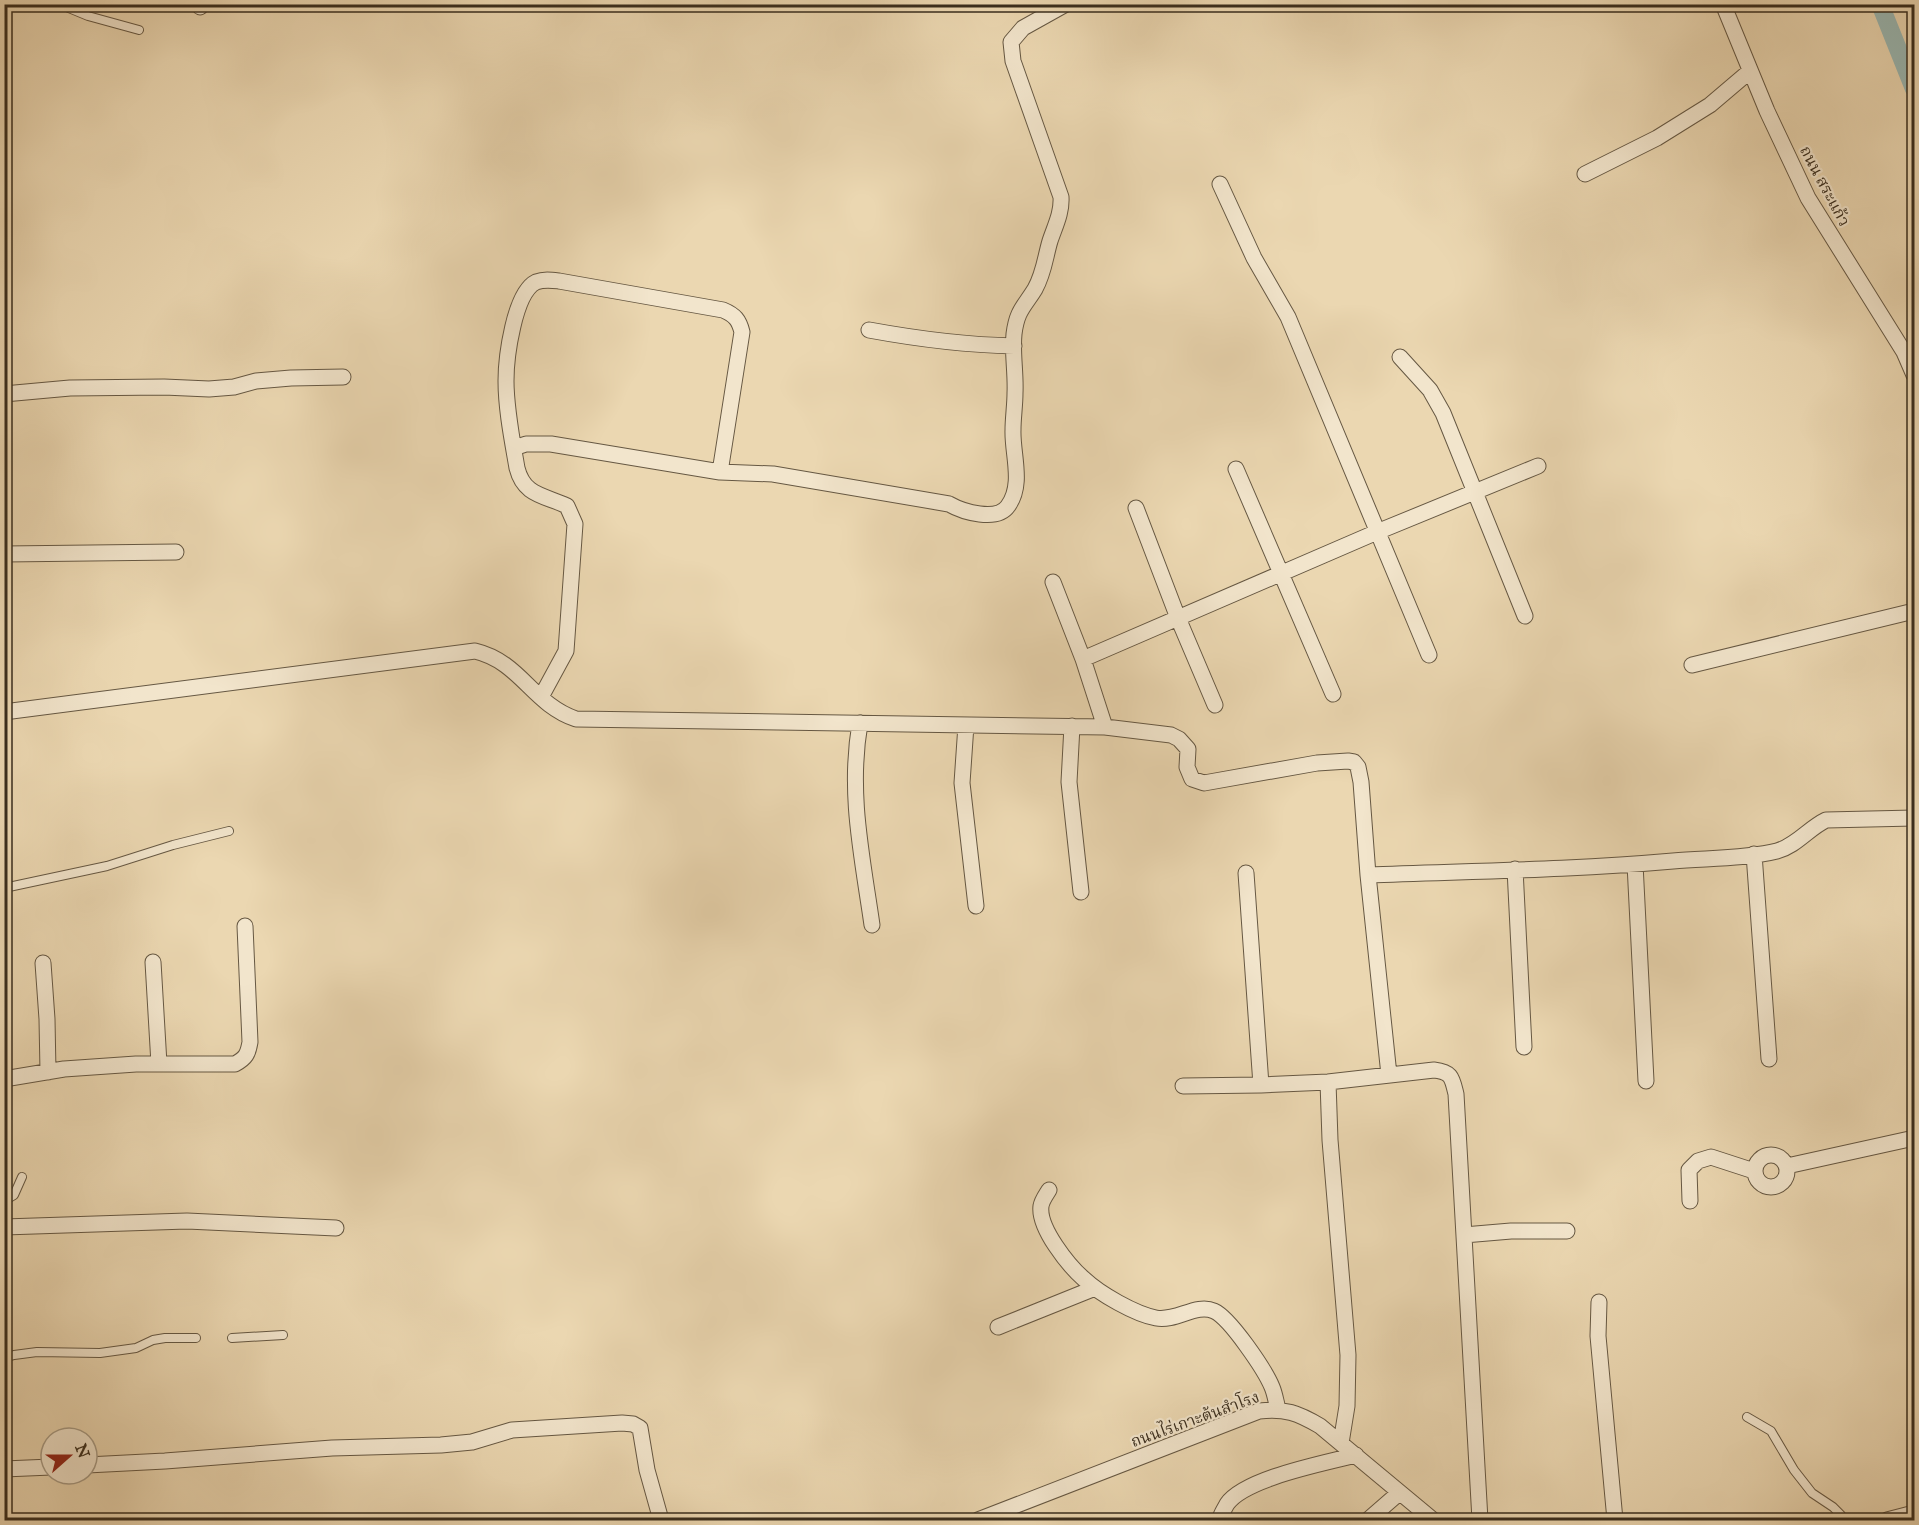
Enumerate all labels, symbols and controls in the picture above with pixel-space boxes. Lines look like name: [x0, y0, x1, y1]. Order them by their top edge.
street label: ถนน สระแก้ว: [1796, 143, 1854, 229]
street label: ถนนไร่เกาะต้นสำโรง: [1128, 1386, 1262, 1451]
north arrow: [39, 1426, 99, 1486]
text: N: [71, 1441, 94, 1461]

